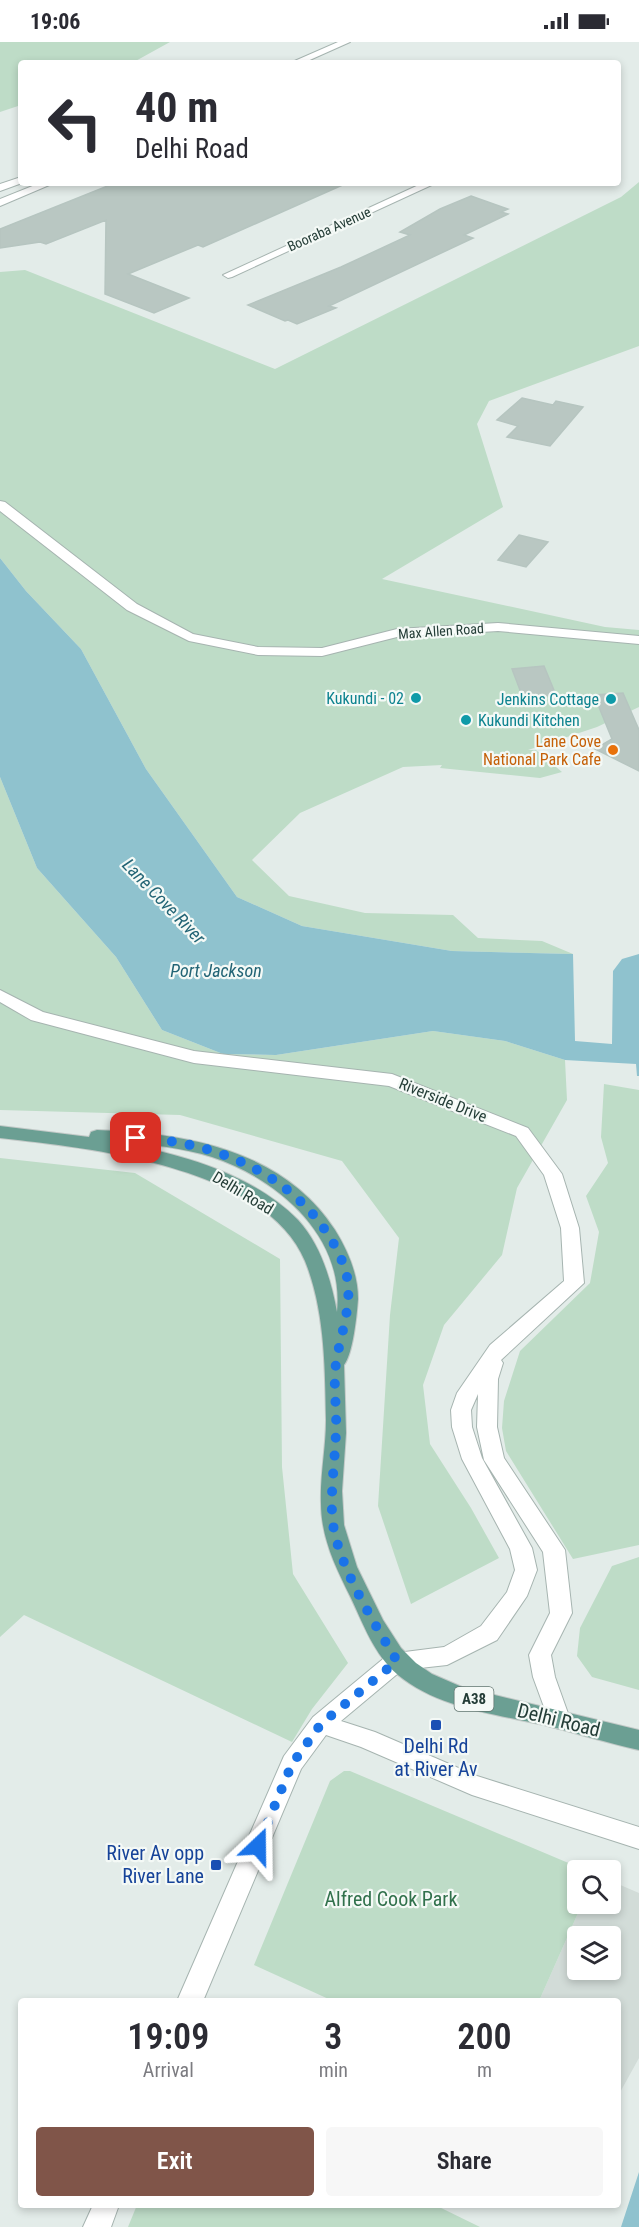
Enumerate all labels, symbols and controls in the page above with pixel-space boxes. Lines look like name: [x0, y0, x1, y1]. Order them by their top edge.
text: 19:06: [30, 9, 81, 34]
text: 40 m: [135, 83, 218, 132]
icon: left: [36, 84, 114, 162]
text: Delhi Road: [135, 133, 249, 165]
street label: Booraba Avenue: [285, 203, 374, 255]
street label: Max Allen Road: [398, 620, 484, 642]
place label: Kukundi - 02: [326, 689, 404, 708]
place label: Jenkins Cottage: [497, 690, 599, 709]
marker: Kukundi - 02: [409, 691, 423, 705]
marker: Jenkins Cottage: [604, 692, 618, 706]
place label: Kukundi Kitchen: [478, 711, 580, 730]
marker: Kukundi Kitchen: [459, 713, 473, 727]
place label: Lane Cove National Park Cafe: [483, 732, 601, 769]
marker: Lane Cove National Park Cafe: [606, 743, 620, 757]
water label: Lane Cove River: [118, 854, 210, 948]
water label: Port Jackson: [170, 960, 262, 981]
street label: Riverside Drive: [396, 1074, 490, 1126]
pin: [110, 1112, 161, 1163]
icon: arrive: [119, 1121, 152, 1154]
street label: Delhi Road: [209, 1167, 277, 1219]
road number: A38: [454, 1687, 494, 1711]
street label: Delhi Road: [515, 1698, 603, 1742]
marker: Delhi Rd at River Av: [429, 1718, 443, 1732]
place label: Delhi Rd at River Av: [394, 1734, 478, 1781]
position arrow: [226, 1814, 290, 1878]
place label: River Av opp River Lane: [106, 1841, 204, 1888]
marker: River Av opp River Lane: [209, 1858, 223, 1872]
map controls: [567, 1860, 621, 1980]
button: search: [567, 1860, 621, 1914]
park label: Alfred Cook Park: [325, 1887, 457, 1911]
button: layers: [567, 1926, 621, 1980]
text: 19:09: [127, 2016, 209, 2058]
text: 3: [324, 2016, 342, 2058]
text: 200: [457, 2016, 512, 2058]
text: Arrival: [143, 2058, 194, 2082]
text: min: [319, 2058, 348, 2082]
text: m: [477, 2058, 492, 2082]
button: Exit: [36, 2127, 314, 2196]
button: Share: [326, 2127, 603, 2196]

